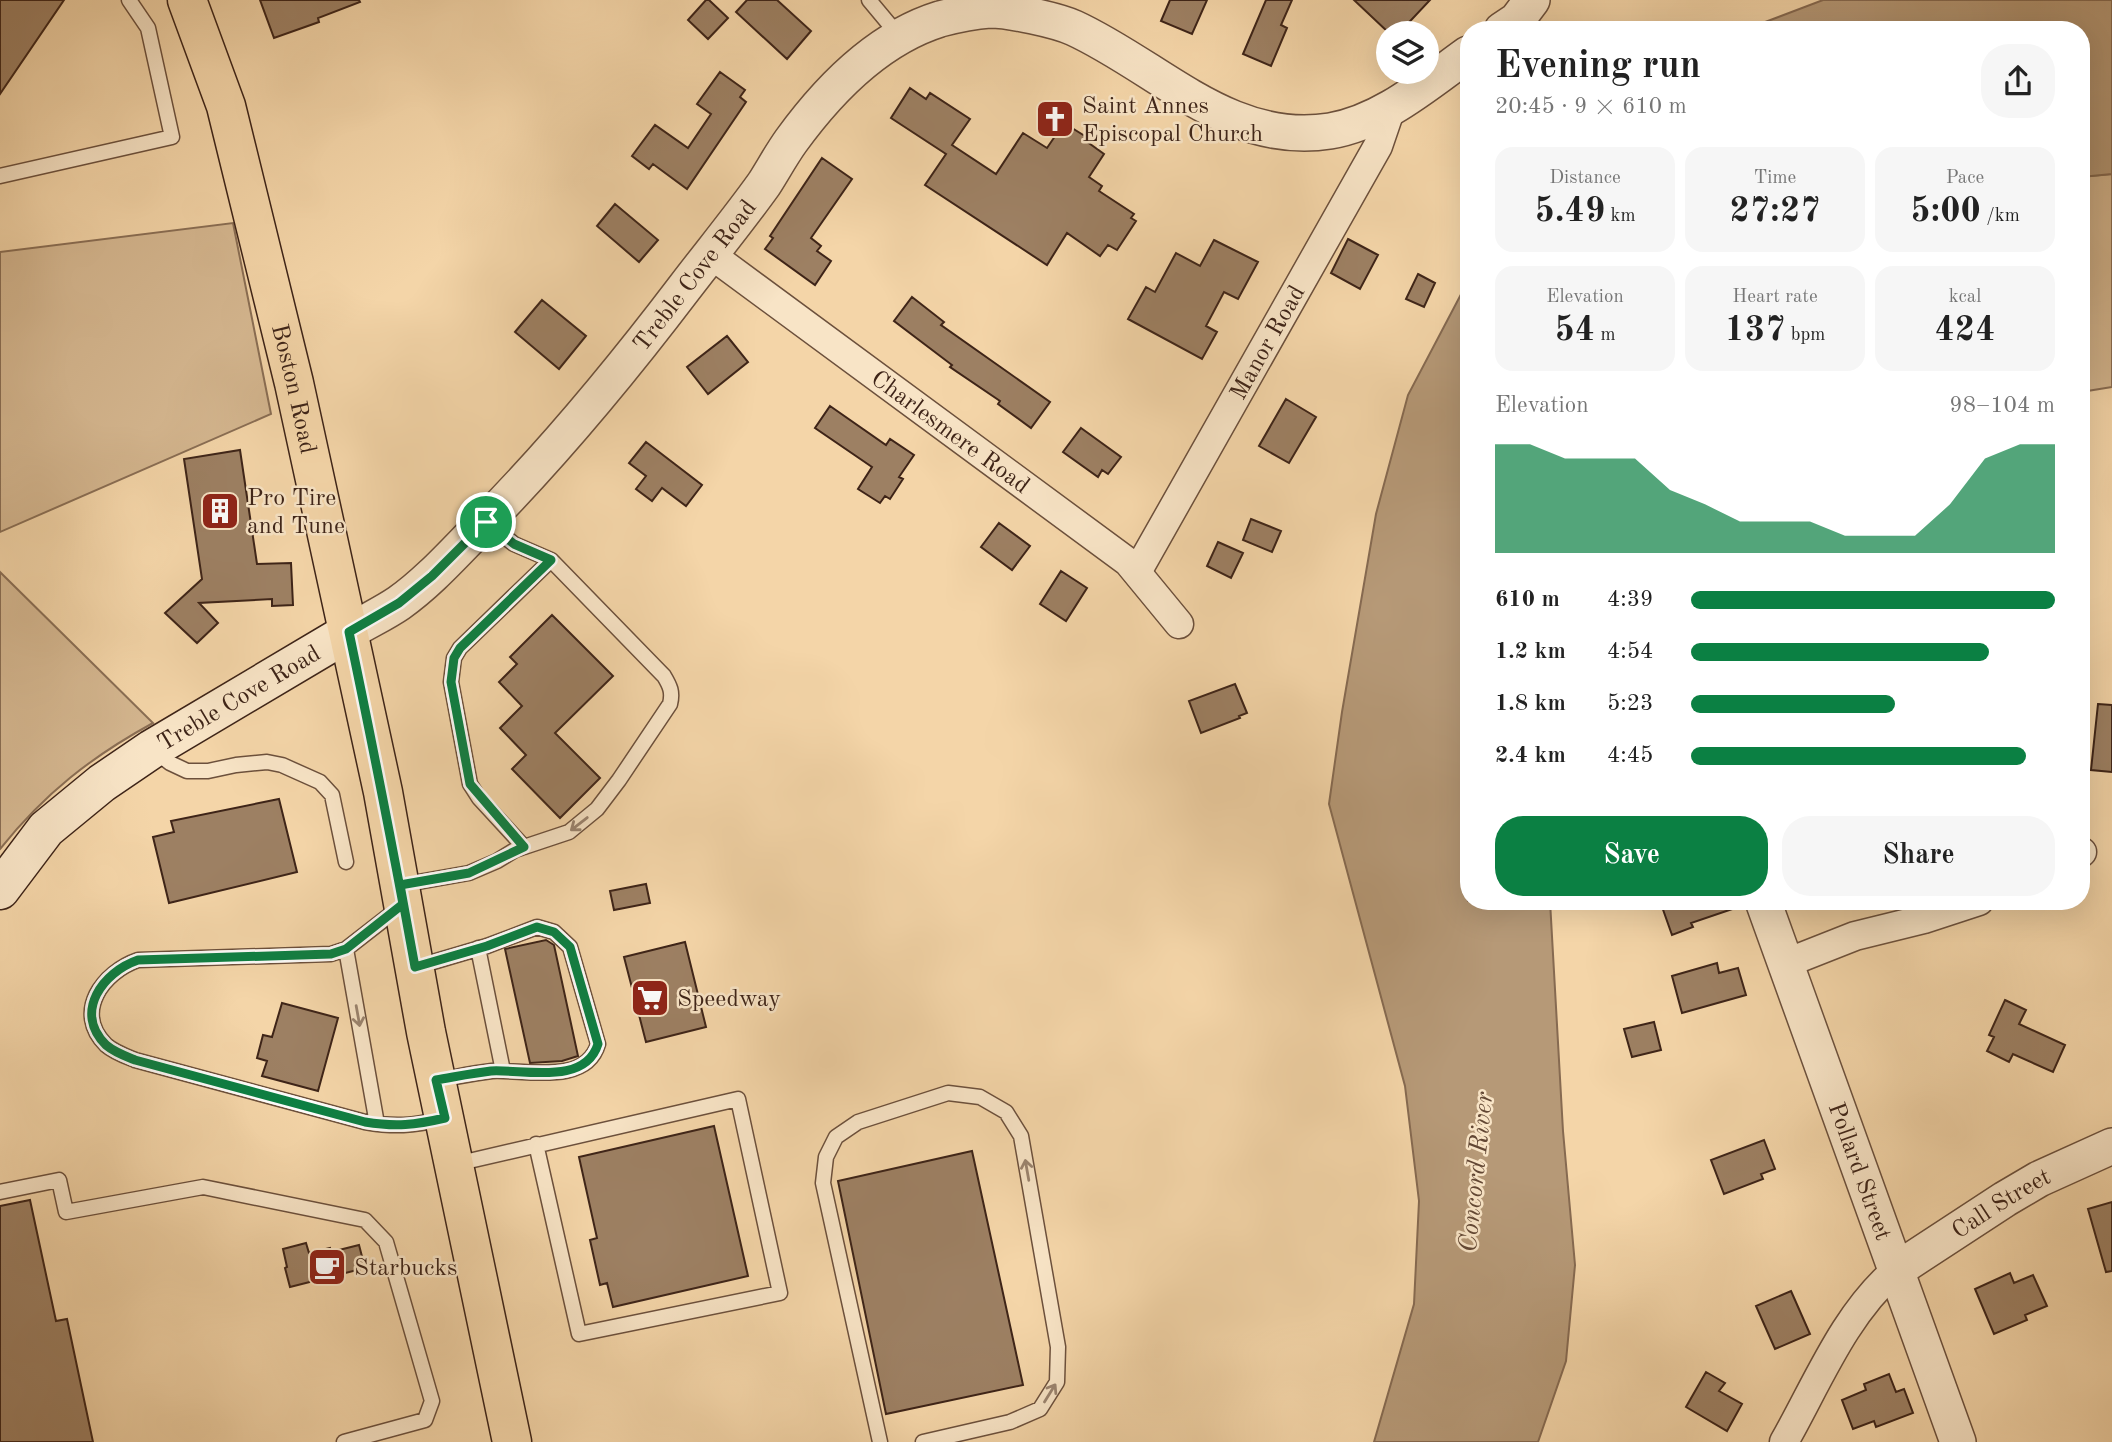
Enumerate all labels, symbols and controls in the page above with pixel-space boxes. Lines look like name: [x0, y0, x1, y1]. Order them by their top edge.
map controls: [1376, 21, 1439, 84]
button: layers: [1376, 21, 1439, 84]
button: share: [1981, 44, 2055, 118]
text: Evening run: [1495, 48, 1701, 86]
place label: Saint Annes Episcopal Church: [1082, 95, 1263, 147]
text: 20:45 · 9 × 610 m: [1495, 95, 1687, 118]
church icon: Saint Annes Episcopal Church: [1034, 98, 1076, 140]
text: Distance: [1549, 169, 1621, 188]
text: Time: [1754, 169, 1796, 188]
text: Pace: [1946, 169, 1984, 188]
text: 5.49: [1535, 194, 1605, 229]
text: 27:27: [1729, 194, 1821, 229]
text: 5:00: [1910, 194, 1981, 229]
street label: Treble Cove Road: [630, 196, 762, 357]
text: km: [1605, 207, 1636, 226]
text: /km: [1981, 207, 2020, 226]
street label: Manor Road: [1227, 282, 1310, 404]
text: Elevation: [1546, 288, 1624, 307]
text: Heart rate: [1732, 288, 1818, 307]
text: kcal: [1949, 288, 1981, 307]
text: 54: [1554, 313, 1595, 348]
text: 137: [1725, 313, 1785, 348]
text: 424: [1935, 313, 1995, 348]
street label: Boston Road: [266, 322, 319, 456]
text: m: [1595, 326, 1616, 345]
text: bpm: [1785, 326, 1825, 345]
street label: Charlesmere Road: [866, 367, 1033, 499]
text: Elevation: [1495, 394, 1589, 417]
text: 98–104 m: [1949, 394, 2055, 417]
place label: Pro Tire and Tune: [247, 487, 345, 539]
building icon: Pro Tire and Tune: [199, 490, 241, 532]
pin: [456, 492, 516, 552]
icon: arrive: [467, 503, 505, 541]
text: 610 m: [1495, 588, 1560, 611]
text: 4:39: [1607, 588, 1653, 611]
text: 1.2 km: [1495, 640, 1566, 663]
text: 4:54: [1607, 640, 1653, 663]
street label: Treble Cove Road: [154, 642, 325, 757]
text: 1.8 km: [1495, 692, 1566, 715]
text: 5:23: [1607, 692, 1653, 715]
text: 2.4 km: [1495, 744, 1566, 767]
text: 4:45: [1607, 744, 1653, 767]
button: Save: [1495, 816, 1768, 896]
button: Share: [1782, 816, 2055, 896]
one-way arrow: [570, 817, 588, 832]
supermarket icon: Speedway: [629, 977, 671, 1019]
place label: Speedway: [677, 988, 781, 1012]
one-way arrow: [352, 1004, 365, 1027]
water label: Concord River: [1456, 1090, 1498, 1254]
street label: Pollard Street: [1823, 1100, 1894, 1244]
one-way arrow: [1020, 1159, 1033, 1182]
street label: Call Street: [1948, 1165, 2055, 1244]
cafe icon: Starbucks: [306, 1246, 348, 1288]
place label: Starbucks: [354, 1257, 457, 1281]
one-way arrow: [1044, 1383, 1058, 1403]

